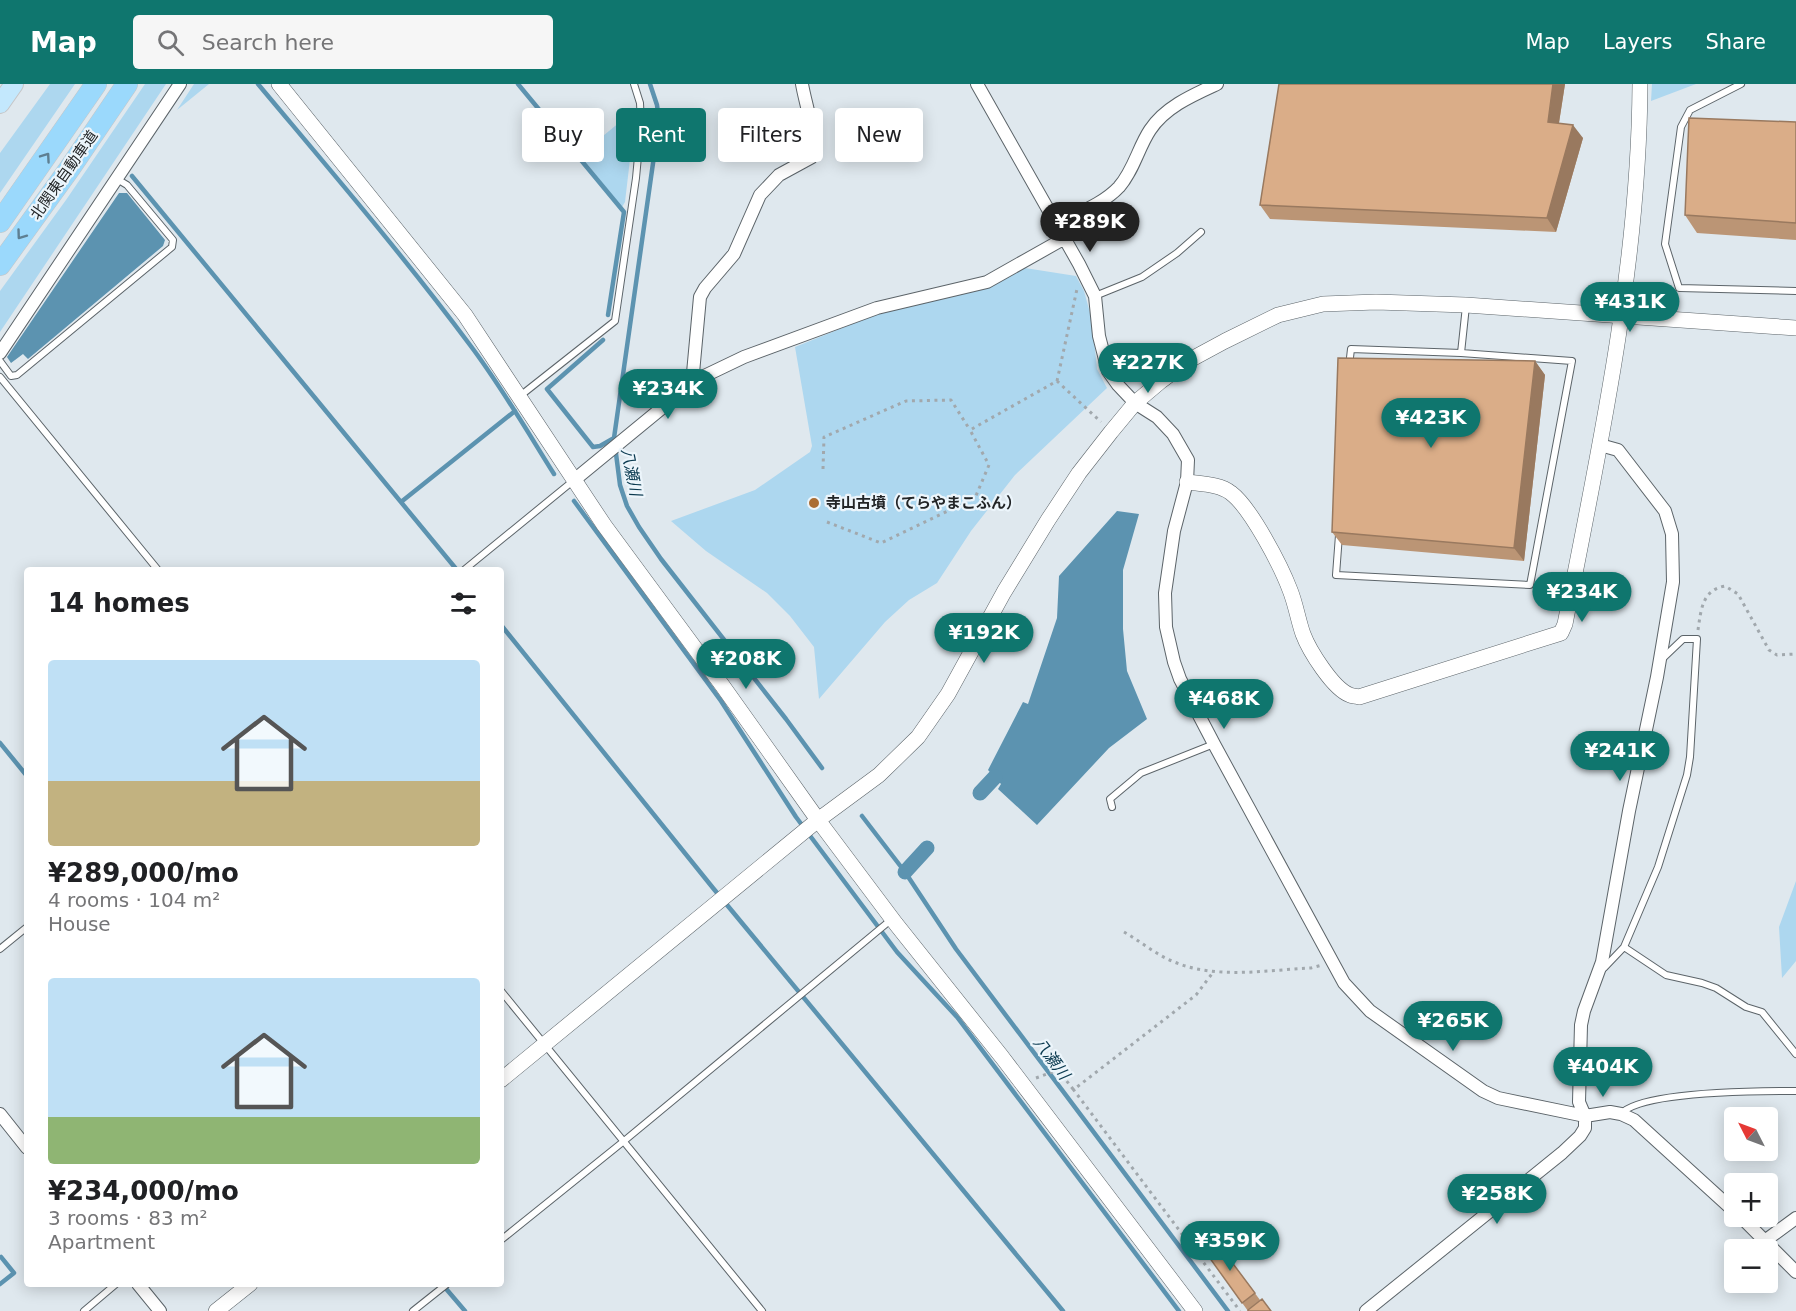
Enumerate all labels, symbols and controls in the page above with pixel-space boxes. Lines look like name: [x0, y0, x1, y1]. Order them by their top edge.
search box: [133, 15, 553, 69]
text: Map: [30, 26, 97, 59]
icon: search: [154, 26, 187, 59]
text: Search here: [202, 30, 334, 55]
text: Map: [1526, 30, 1570, 54]
text: Layers: [1603, 30, 1672, 54]
text: Share: [1705, 30, 1766, 54]
chip: Buy: [522, 108, 604, 162]
chip: Rent: [616, 108, 706, 162]
chip: Filters: [718, 108, 823, 162]
chip: New: [835, 108, 923, 162]
street label: 北関東自動車道: [27, 127, 101, 223]
one-way arrow: [39, 152, 50, 163]
pin: ¥289K: [1048, 202, 1132, 253]
text: ¥289K: [1054, 209, 1126, 233]
one-way arrow: [17, 229, 28, 240]
pin: ¥431K: [1588, 282, 1672, 333]
text: ¥431K: [1594, 289, 1666, 313]
pin: ¥227K: [1106, 343, 1190, 394]
text: ¥227K: [1112, 350, 1184, 374]
pin: ¥234K: [626, 369, 710, 420]
text: ¥234K: [632, 376, 704, 400]
pin: ¥423K: [1389, 398, 1473, 449]
text: ¥423K: [1395, 405, 1467, 429]
water label: 八瀬川: [618, 447, 646, 499]
place label: 寺山古墳（てらやまこふん）: [826, 494, 1021, 512]
marker: 寺山古墳（てらやまこふん）: [807, 496, 821, 510]
pin: ¥234K: [1540, 572, 1624, 623]
text: ¥234K: [1546, 579, 1618, 603]
icon: filters: [447, 587, 480, 620]
text: 14 homes: [48, 588, 190, 618]
pin: ¥192K: [942, 613, 1026, 664]
text: ¥192K: [948, 620, 1020, 644]
pin: ¥208K: [704, 639, 788, 690]
text: ¥208K: [710, 646, 782, 670]
pin: ¥468K: [1182, 679, 1266, 730]
text: ¥468K: [1188, 686, 1260, 710]
icon: home: [210, 699, 318, 807]
pin: ¥241K: [1578, 731, 1662, 782]
text: ¥241K: [1584, 738, 1656, 762]
text: ¥289,000/mo: [48, 858, 239, 888]
text: 4 rooms · 104 m²: [48, 888, 220, 912]
text: House: [48, 912, 111, 936]
pin: ¥265K: [1411, 1001, 1495, 1052]
text: ¥265K: [1417, 1008, 1489, 1032]
icon: home: [210, 1017, 318, 1125]
water label: 八瀬川: [1030, 1033, 1075, 1085]
pin: ¥404K: [1561, 1047, 1645, 1098]
text: ¥404K: [1567, 1054, 1639, 1078]
north arrow: [1724, 1107, 1778, 1161]
map controls: [1724, 1107, 1778, 1293]
button: +: [1724, 1173, 1778, 1227]
pin: ¥258K: [1455, 1174, 1539, 1225]
text: ¥234,000/mo: [48, 1176, 239, 1206]
text: ¥258K: [1461, 1181, 1533, 1205]
text: 3 rooms · 83 m²: [48, 1206, 208, 1230]
pin: ¥359K: [1188, 1221, 1272, 1272]
text: ¥359K: [1194, 1228, 1266, 1252]
text: Apartment: [48, 1230, 155, 1254]
button: −: [1724, 1239, 1778, 1293]

